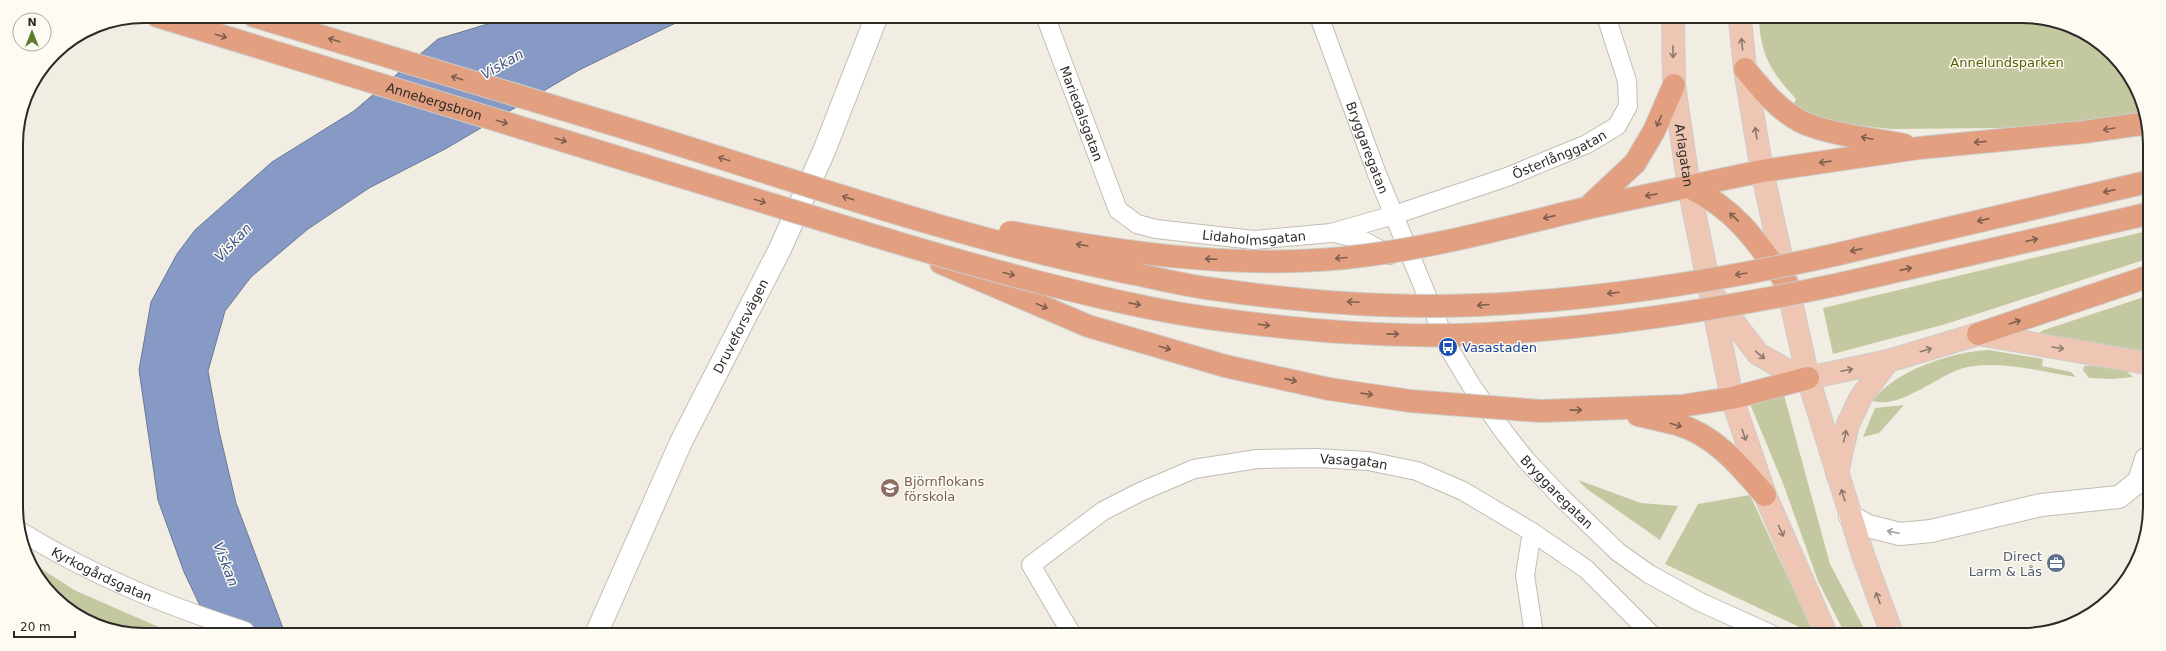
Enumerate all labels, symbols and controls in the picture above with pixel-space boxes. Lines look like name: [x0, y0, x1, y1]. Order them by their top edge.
north arrow: [12, 12, 52, 52]
text: N: [27, 16, 37, 29]
one-way arrow: [214, 33, 227, 40]
one-way arrow: [328, 36, 340, 44]
one-way arrow: [1739, 38, 1746, 51]
water label: Viskan: [478, 45, 526, 83]
one-way arrow: [1669, 45, 1677, 58]
park label: Annelundsparken: [1950, 55, 2064, 70]
street label: Mariedalsgatan: [1057, 64, 1106, 163]
one-way arrow: [451, 74, 464, 81]
street label: Annebergsbron: [385, 79, 484, 123]
street label: Bryggaregatan: [1343, 99, 1392, 196]
one-way arrow: [1655, 114, 1662, 126]
one-way arrow: [495, 119, 508, 126]
street label: Arlagatan: [1672, 123, 1696, 188]
one-way arrow: [2103, 125, 2116, 133]
one-way arrow: [1752, 126, 1760, 139]
street label: Österlånggatan: [1510, 127, 1609, 181]
one-way arrow: [1861, 133, 1874, 141]
one-way arrow: [554, 137, 567, 144]
one-way arrow: [1974, 139, 1987, 146]
one-way arrow: [718, 154, 730, 162]
one-way arrow: [1819, 158, 1832, 166]
one-way arrow: [2103, 187, 2116, 195]
one-way arrow: [1645, 192, 1658, 200]
one-way arrow: [841, 194, 854, 201]
one-way arrow: [753, 198, 766, 205]
one-way arrow: [1729, 212, 1739, 222]
one-way arrow: [1543, 214, 1556, 221]
one-way arrow: [1977, 217, 1990, 225]
water label: Viskan: [211, 220, 255, 264]
street label: Lidaholmsgatan: [1202, 227, 1307, 248]
one-way arrow: [2025, 236, 2038, 244]
one-way arrow: [1076, 241, 1089, 249]
one-way arrow: [1850, 246, 1863, 254]
one-way arrow: [1335, 254, 1348, 262]
one-way arrow: [1205, 255, 1218, 263]
one-way arrow: [1899, 265, 1912, 273]
one-way arrow: [1002, 271, 1015, 279]
one-way arrow: [1735, 271, 1748, 279]
street label: Druveforsvägen: [710, 276, 771, 376]
one-way arrow: [1607, 289, 1620, 297]
one-way arrow: [1347, 299, 1360, 306]
one-way arrow: [1129, 300, 1142, 308]
one-way arrow: [1477, 301, 1490, 308]
one-way arrow: [1036, 303, 1048, 310]
one-way arrow: [2008, 318, 2021, 325]
one-way arrow: [1257, 321, 1270, 329]
one-way arrow: [1386, 330, 1399, 338]
bus stop icon: Vasastaden: [1437, 336, 1459, 358]
place label: Vasastaden: [1462, 340, 1537, 355]
one-way arrow: [2051, 344, 2064, 352]
one-way arrow: [1158, 345, 1171, 352]
one-way arrow: [1919, 346, 1932, 353]
one-way arrow: [1755, 350, 1766, 359]
one-way arrow: [1840, 366, 1853, 374]
one-way arrow: [1284, 377, 1297, 385]
one-way arrow: [1361, 390, 1374, 398]
one-way arrow: [1569, 406, 1582, 414]
one-way arrow: [1670, 422, 1683, 429]
one-way arrow: [1741, 428, 1749, 440]
one-way arrow: [1842, 430, 1850, 443]
street label: Vasagatan: [1319, 451, 1389, 472]
street label: Bryggaregatan: [1518, 452, 1596, 532]
place label: Björnflokans förskola: [904, 474, 984, 504]
school or university icon: Björnflokans förskola: [879, 477, 901, 499]
one-way arrow: [1839, 488, 1846, 501]
one-way arrow: [1777, 525, 1785, 537]
one-way arrow: [1887, 527, 1900, 535]
water label: Viskan: [210, 540, 242, 588]
street label: Kyrkogårdsgatan: [49, 544, 154, 604]
place label: Direct Larm & Lås: [1969, 549, 2042, 579]
office icon: Direct Larm & Lås: [2045, 552, 2067, 574]
one-way arrow: [1874, 592, 1882, 604]
scale bar: [14, 613, 75, 639]
text: 20 m: [20, 620, 51, 634]

